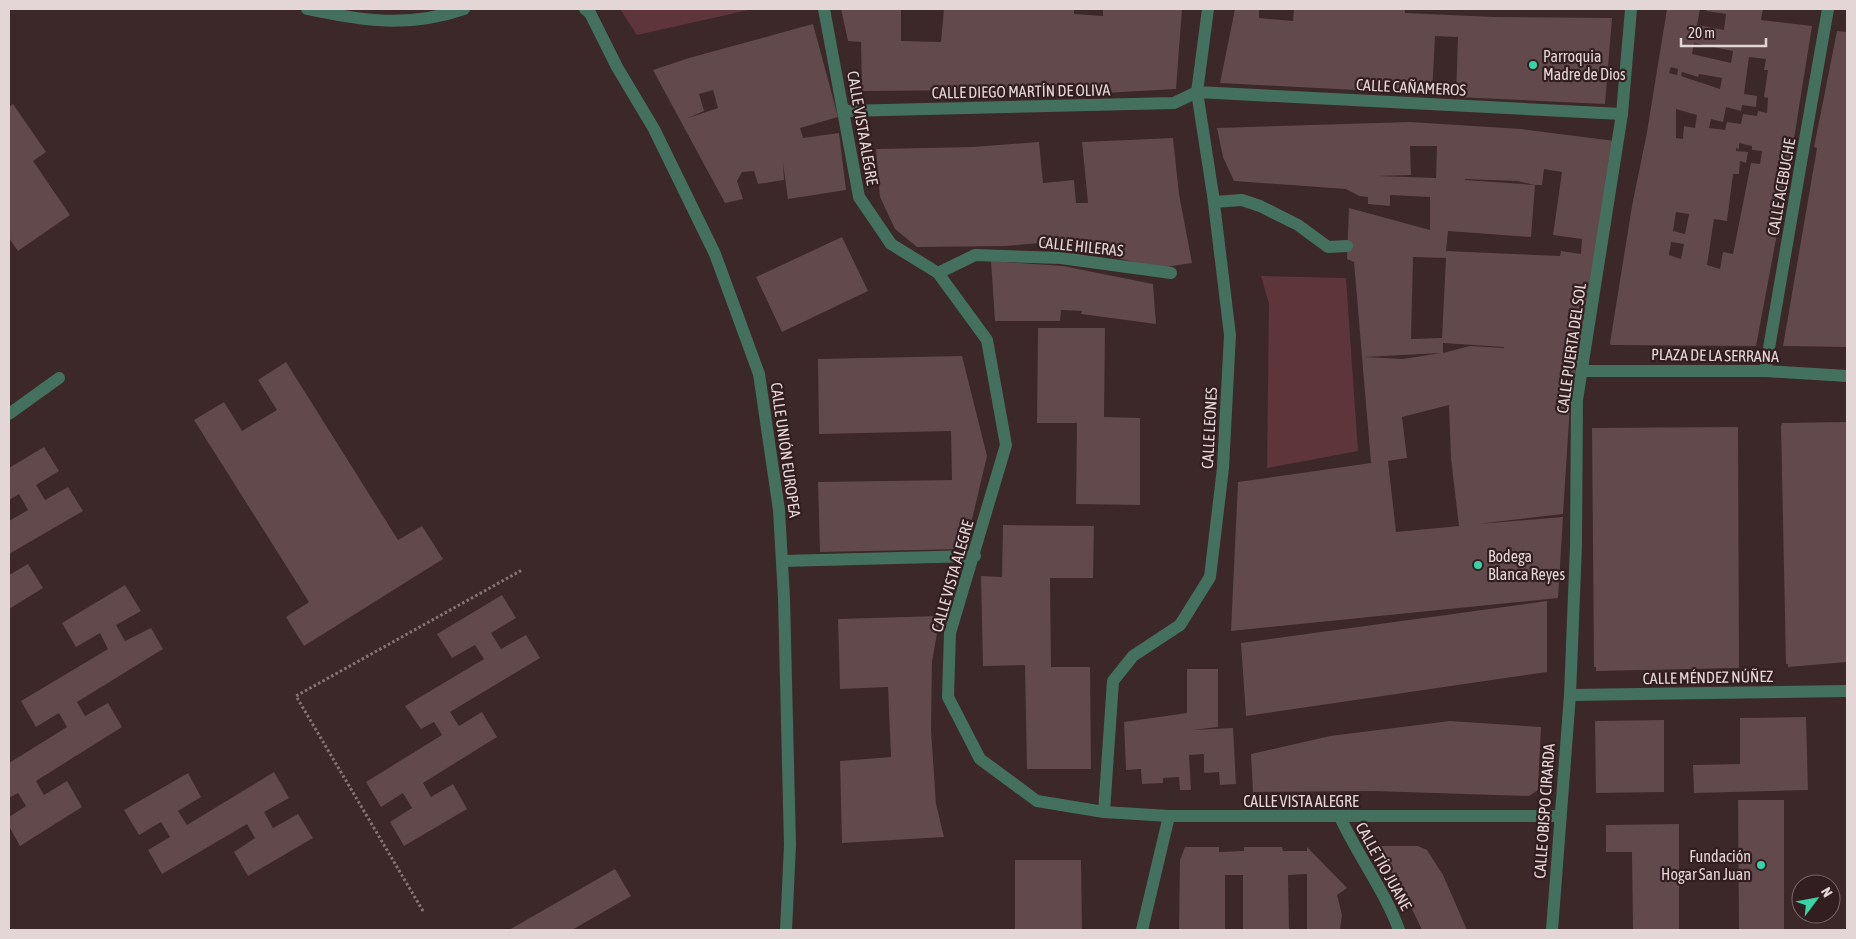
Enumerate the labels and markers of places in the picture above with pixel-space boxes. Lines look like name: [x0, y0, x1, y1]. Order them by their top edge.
place label: Parroquia Madre de Dios: [1543, 47, 1626, 83]
marker: Parroquia Madre de Dios: [1527, 59, 1539, 71]
place label: Bodega Blanca Reyes: [1488, 547, 1565, 584]
marker: Bodega Blanca Reyes: [1472, 559, 1484, 571]
place label: Fundación Hogar San Juan: [1661, 847, 1751, 884]
marker: Fundación Hogar San Juan: [1755, 859, 1767, 871]

